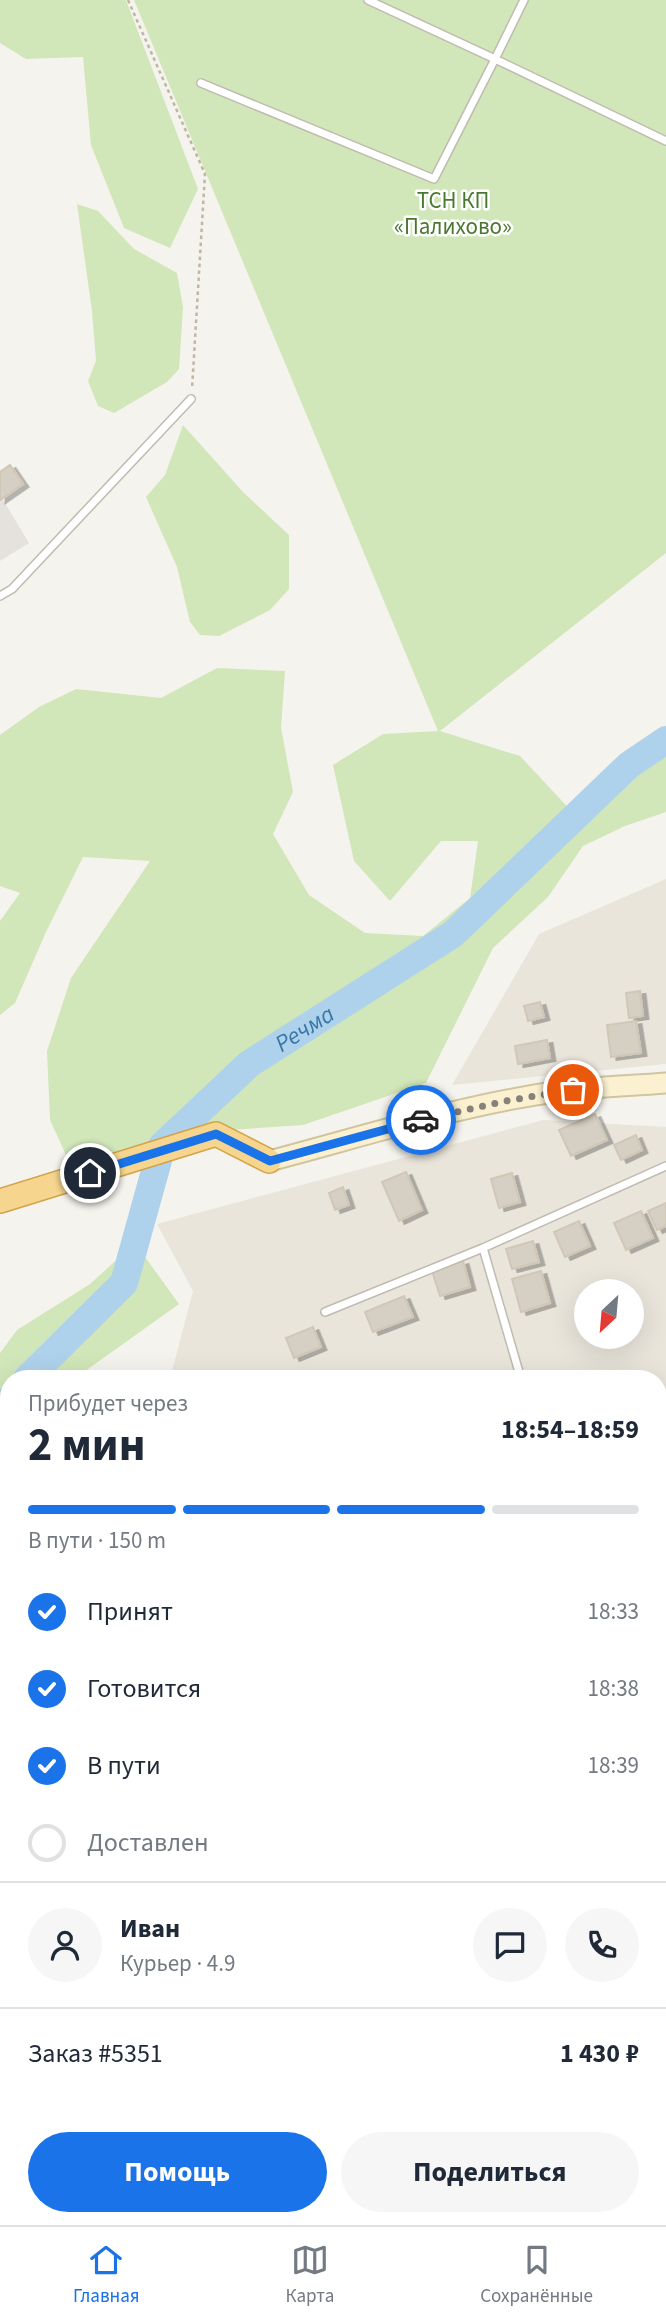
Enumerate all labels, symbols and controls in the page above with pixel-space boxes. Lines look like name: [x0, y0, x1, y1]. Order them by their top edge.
park label: ТСН КП «Палихово»: [394, 184, 512, 243]
water label: Речма: [268, 996, 341, 1061]
pin: [543, 1060, 603, 1120]
icon: bag: [554, 1071, 592, 1109]
courier: [386, 1085, 456, 1155]
icon: car: [402, 1101, 440, 1139]
pin: [60, 1143, 120, 1203]
icon: home: [71, 1154, 109, 1192]
north arrow: [574, 1279, 644, 1349]
map controls: [574, 1279, 644, 1349]
text: Прибудет через: [28, 1387, 188, 1420]
text: 18:54–18:59: [501, 1411, 639, 1448]
text: 2 мин: [28, 1413, 145, 1478]
text: В пути · 150 m: [28, 1524, 166, 1557]
icon: check: [28, 1593, 66, 1631]
text: Принят: [87, 1593, 173, 1630]
text: 18:33: [588, 1595, 639, 1628]
icon: check: [28, 1670, 66, 1708]
text: Готовится: [87, 1670, 201, 1707]
text: 18:38: [588, 1672, 639, 1705]
icon: check: [28, 1747, 66, 1785]
text: В пути: [87, 1747, 161, 1784]
text: 18:39: [588, 1749, 639, 1782]
text: Доставлен: [87, 1824, 209, 1861]
button: person: [28, 1908, 102, 1982]
button: chat: [473, 1908, 547, 1982]
button: phone: [565, 1908, 639, 1982]
text: Иван: [120, 1910, 180, 1947]
text: Курьер · 4.9: [120, 1947, 235, 1980]
text: Заказ #5351: [28, 2035, 163, 2072]
text: 1 430 ₽: [560, 2035, 639, 2072]
button: Помощь: [28, 2132, 327, 2212]
button: Поделиться: [341, 2132, 639, 2212]
tab: Главная: [73, 2241, 140, 2310]
tab: Карта: [286, 2241, 334, 2310]
tab: Сохранённые: [480, 2241, 593, 2310]

